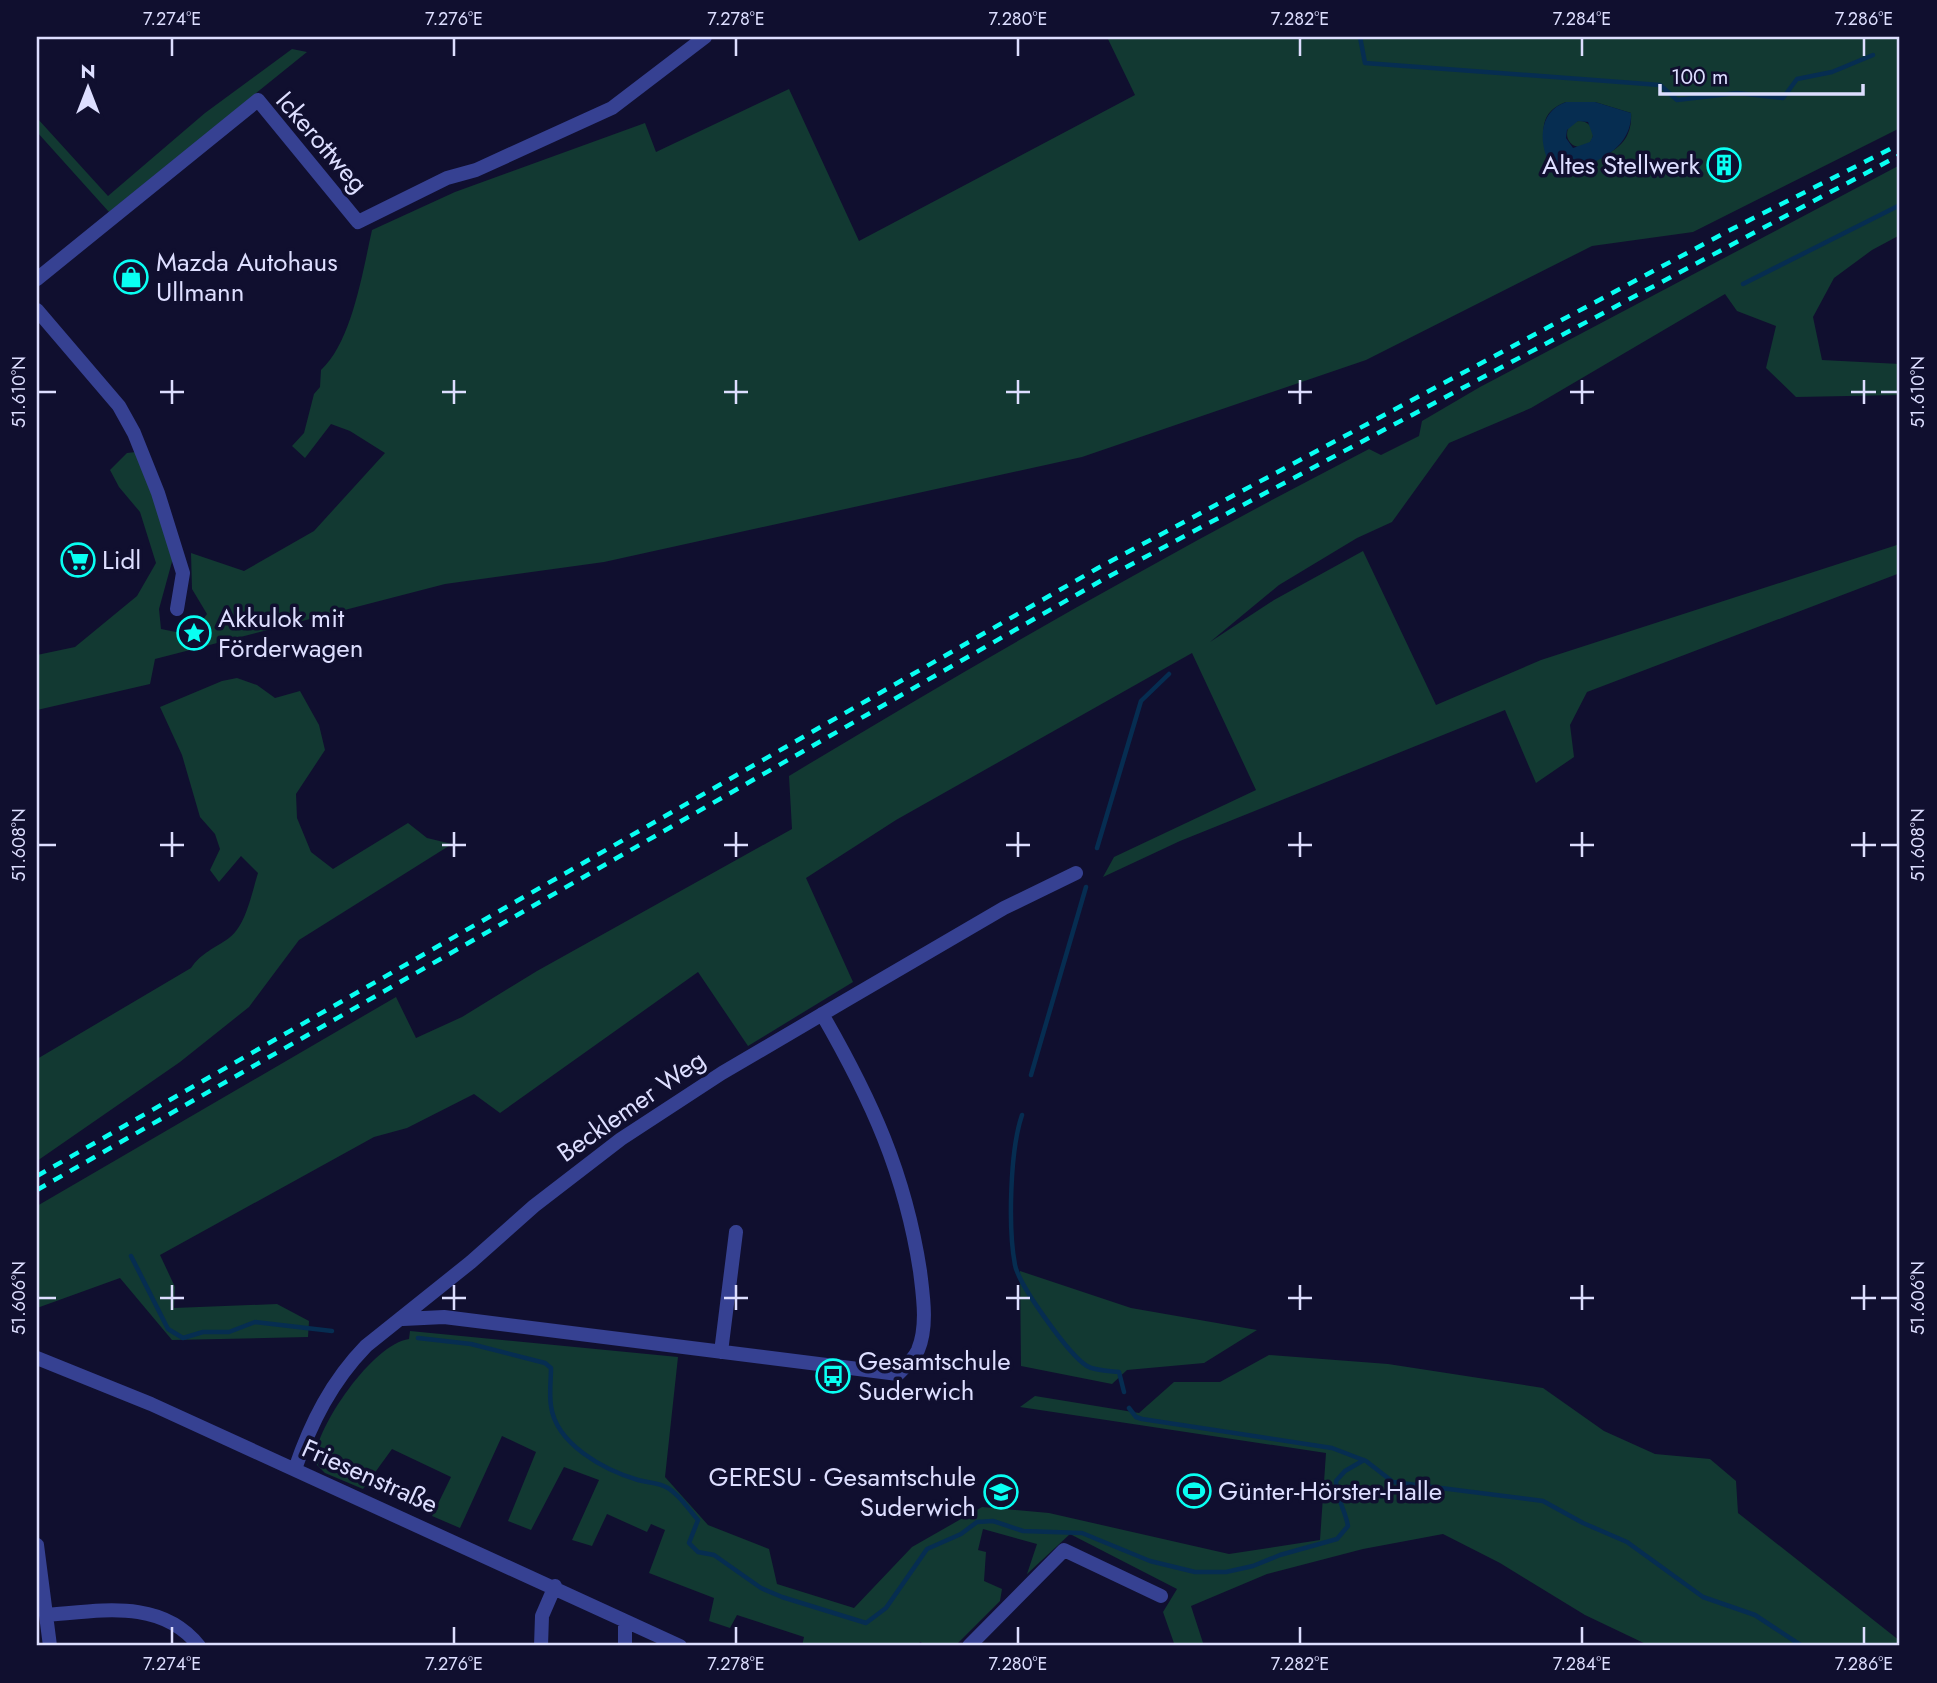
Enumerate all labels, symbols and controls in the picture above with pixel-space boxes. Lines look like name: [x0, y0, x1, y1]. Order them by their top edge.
text: 7.274°E: [143, 6, 201, 32]
text: 7.276°E: [425, 6, 483, 32]
text: 7.278°E: [707, 6, 765, 32]
text: 7.280°E: [989, 6, 1047, 32]
text: 7.282°E: [1271, 6, 1329, 32]
text: 7.284°E: [1553, 6, 1611, 32]
text: 7.286°E: [1835, 6, 1893, 32]
north arrow: [52, 52, 122, 122]
scale bar: [1660, 52, 1864, 96]
text: N: [80, 58, 96, 85]
text: 100 m: [1671, 62, 1728, 92]
street label: Ickerottweg: [267, 83, 377, 201]
place label: Altes Stellwerk: [1542, 146, 1701, 184]
building icon: Altes Stellwerk: [1705, 146, 1743, 184]
place label: Mazda Autohaus Ullmann: [156, 243, 338, 311]
shop icon: Mazda Autohaus Ullmann: [112, 258, 150, 296]
text: 51.610°N: [6, 356, 32, 428]
text: 51.610°N: [1905, 356, 1931, 428]
supermarket icon: Lidl: [59, 541, 97, 579]
place label: Lidl: [102, 541, 141, 579]
place label: Akkulok mit Förderwagen: [218, 599, 363, 667]
place icon: Akkulok mit Förderwagen: [175, 614, 213, 652]
text: 51.608°N: [6, 808, 32, 882]
text: 51.608°N: [1905, 808, 1931, 882]
street label: Becklemer Weg: [549, 1041, 713, 1171]
text: 51.606°N: [6, 1261, 32, 1335]
text: 51.606°N: [1905, 1261, 1931, 1335]
place label: Gesamtschule Suderwich: [858, 1342, 1011, 1410]
bus stop icon: Gesamtschule Suderwich: [814, 1357, 852, 1395]
street label: Friesenstraße: [296, 1429, 444, 1523]
place label: GERESU - Gesamtschule Suderwich: [708, 1458, 976, 1526]
sports icon: Günter-Hörster-Halle: [1175, 1472, 1213, 1510]
place label: Günter-Hörster-Halle: [1218, 1472, 1442, 1510]
school or university icon: GERESU - Gesamtschule Suderwich: [982, 1473, 1020, 1511]
text: 7.274°E: [143, 1651, 201, 1677]
text: 7.276°E: [425, 1651, 483, 1677]
text: 7.278°E: [707, 1651, 765, 1677]
text: 7.280°E: [989, 1651, 1047, 1677]
text: 7.282°E: [1271, 1651, 1329, 1677]
text: 7.284°E: [1553, 1651, 1611, 1677]
text: 7.286°E: [1835, 1651, 1893, 1677]

